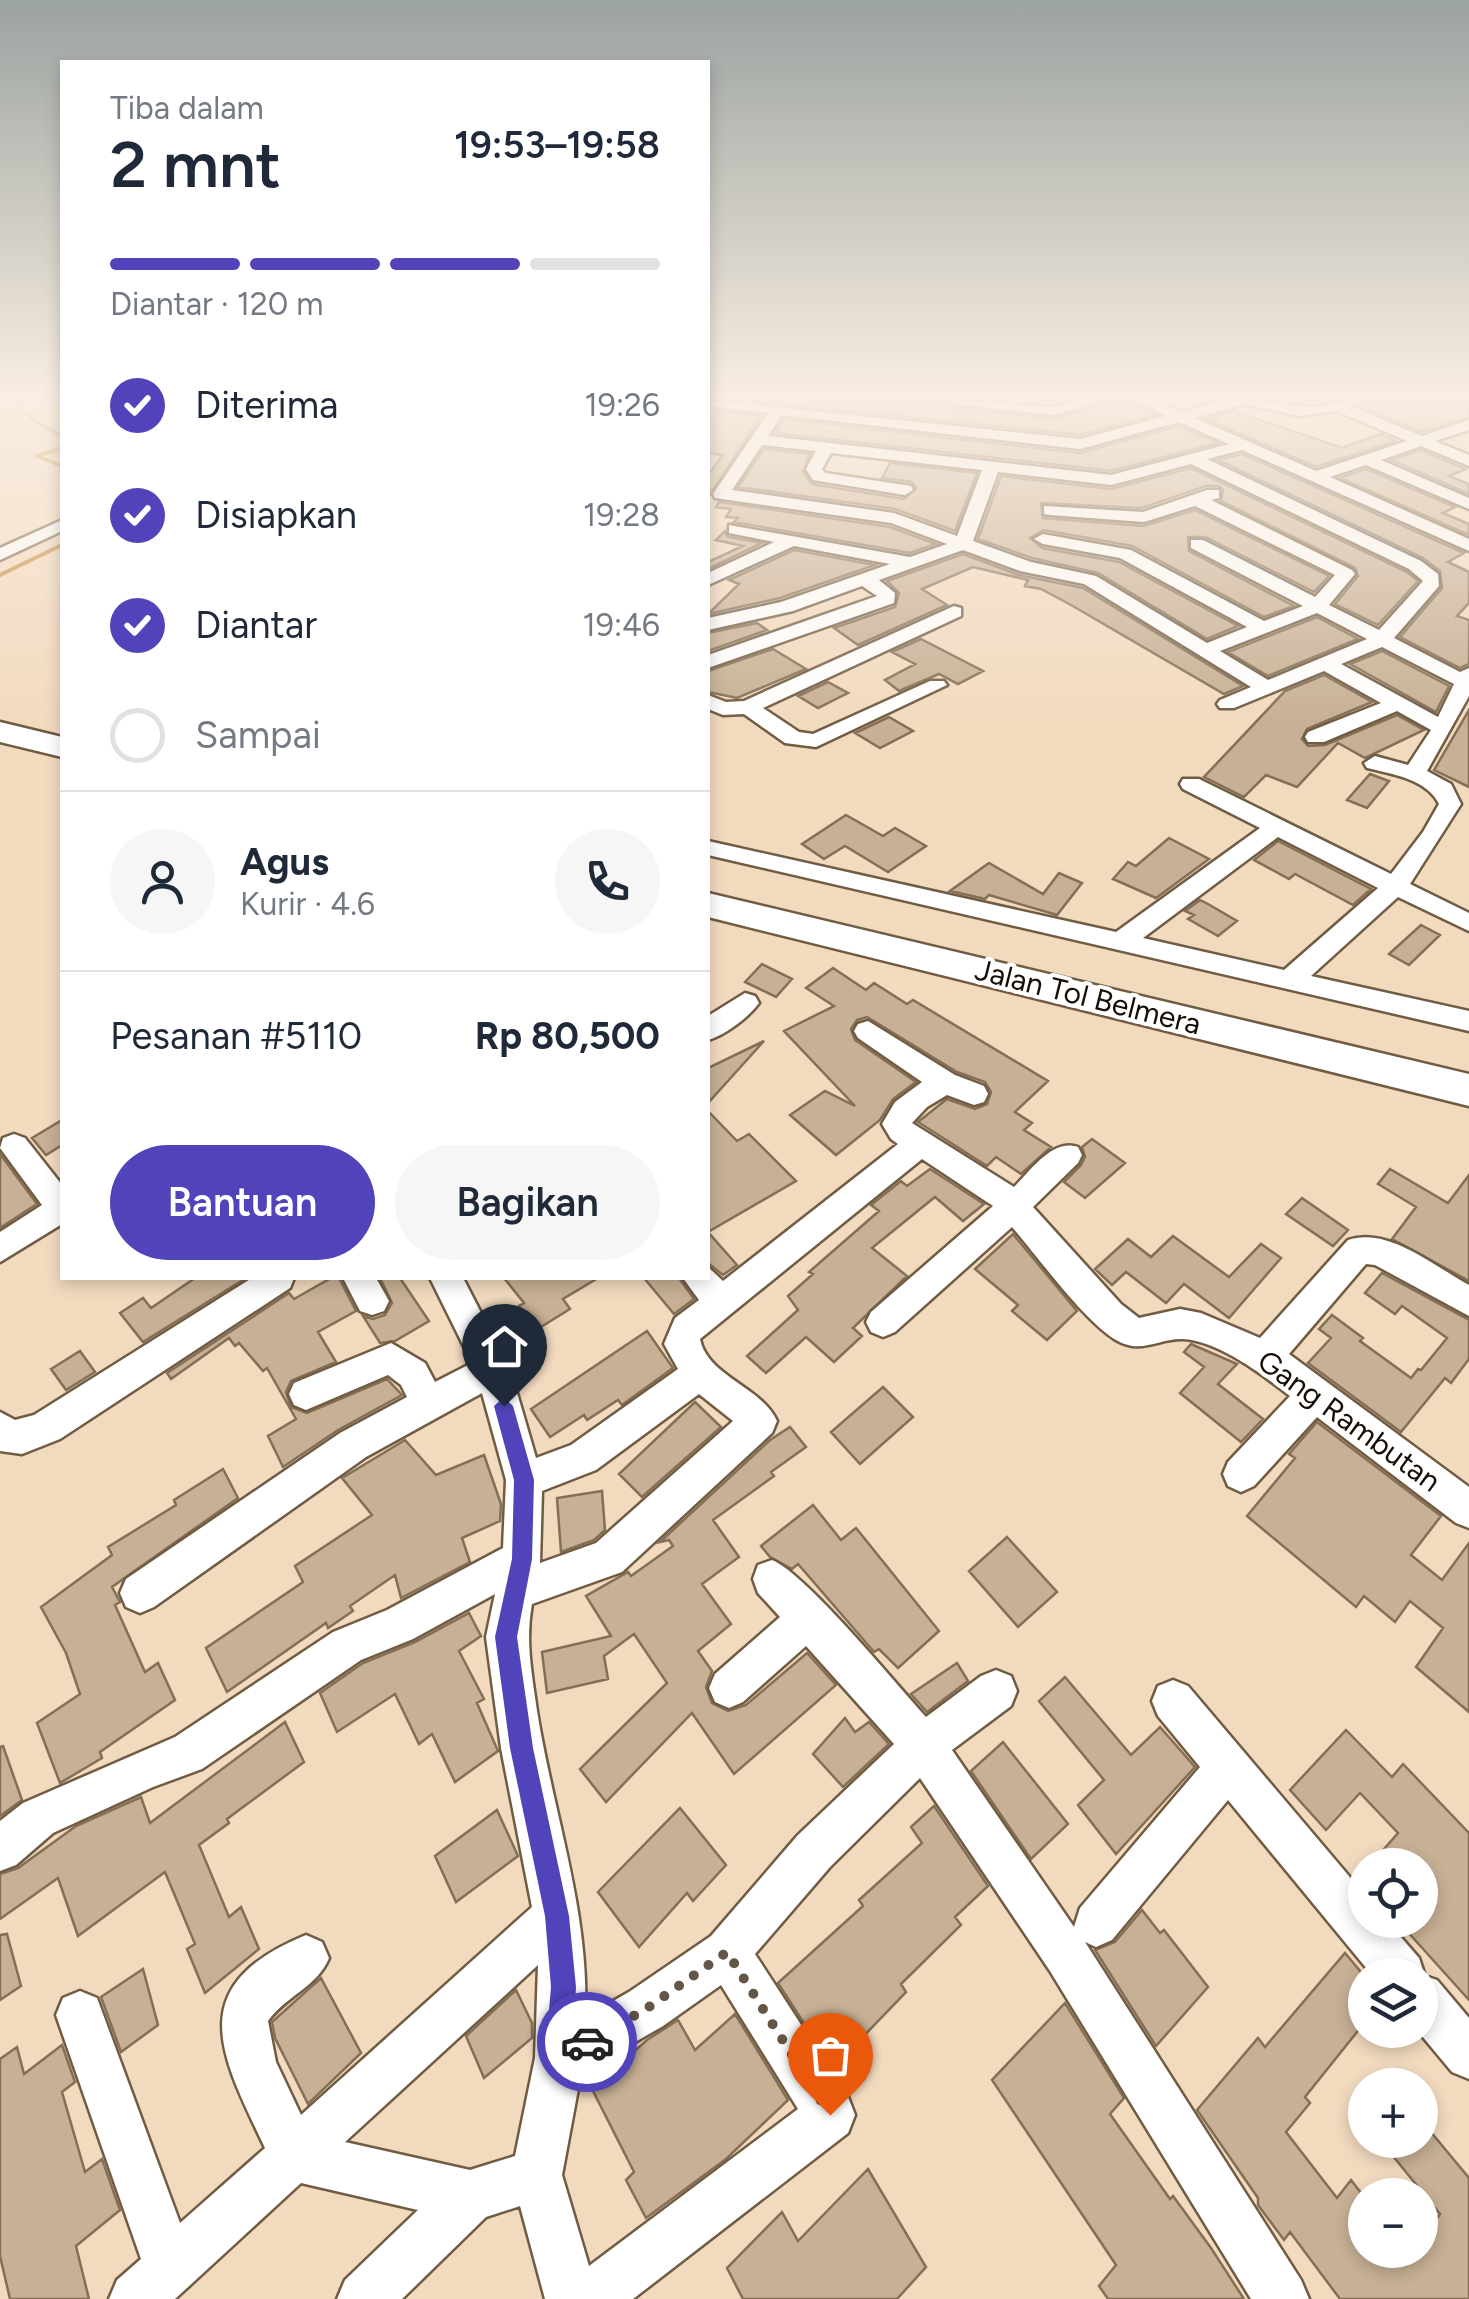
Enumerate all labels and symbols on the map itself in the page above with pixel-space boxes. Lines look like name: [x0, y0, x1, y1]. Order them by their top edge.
street label: Jalan Tol Belmera: [971, 951, 1205, 1042]
pin: [462, 1304, 547, 1407]
street label: Gang Rambutan: [1251, 1342, 1448, 1499]
courier: [537, 1992, 637, 2092]
pin: [788, 2013, 873, 2116]

